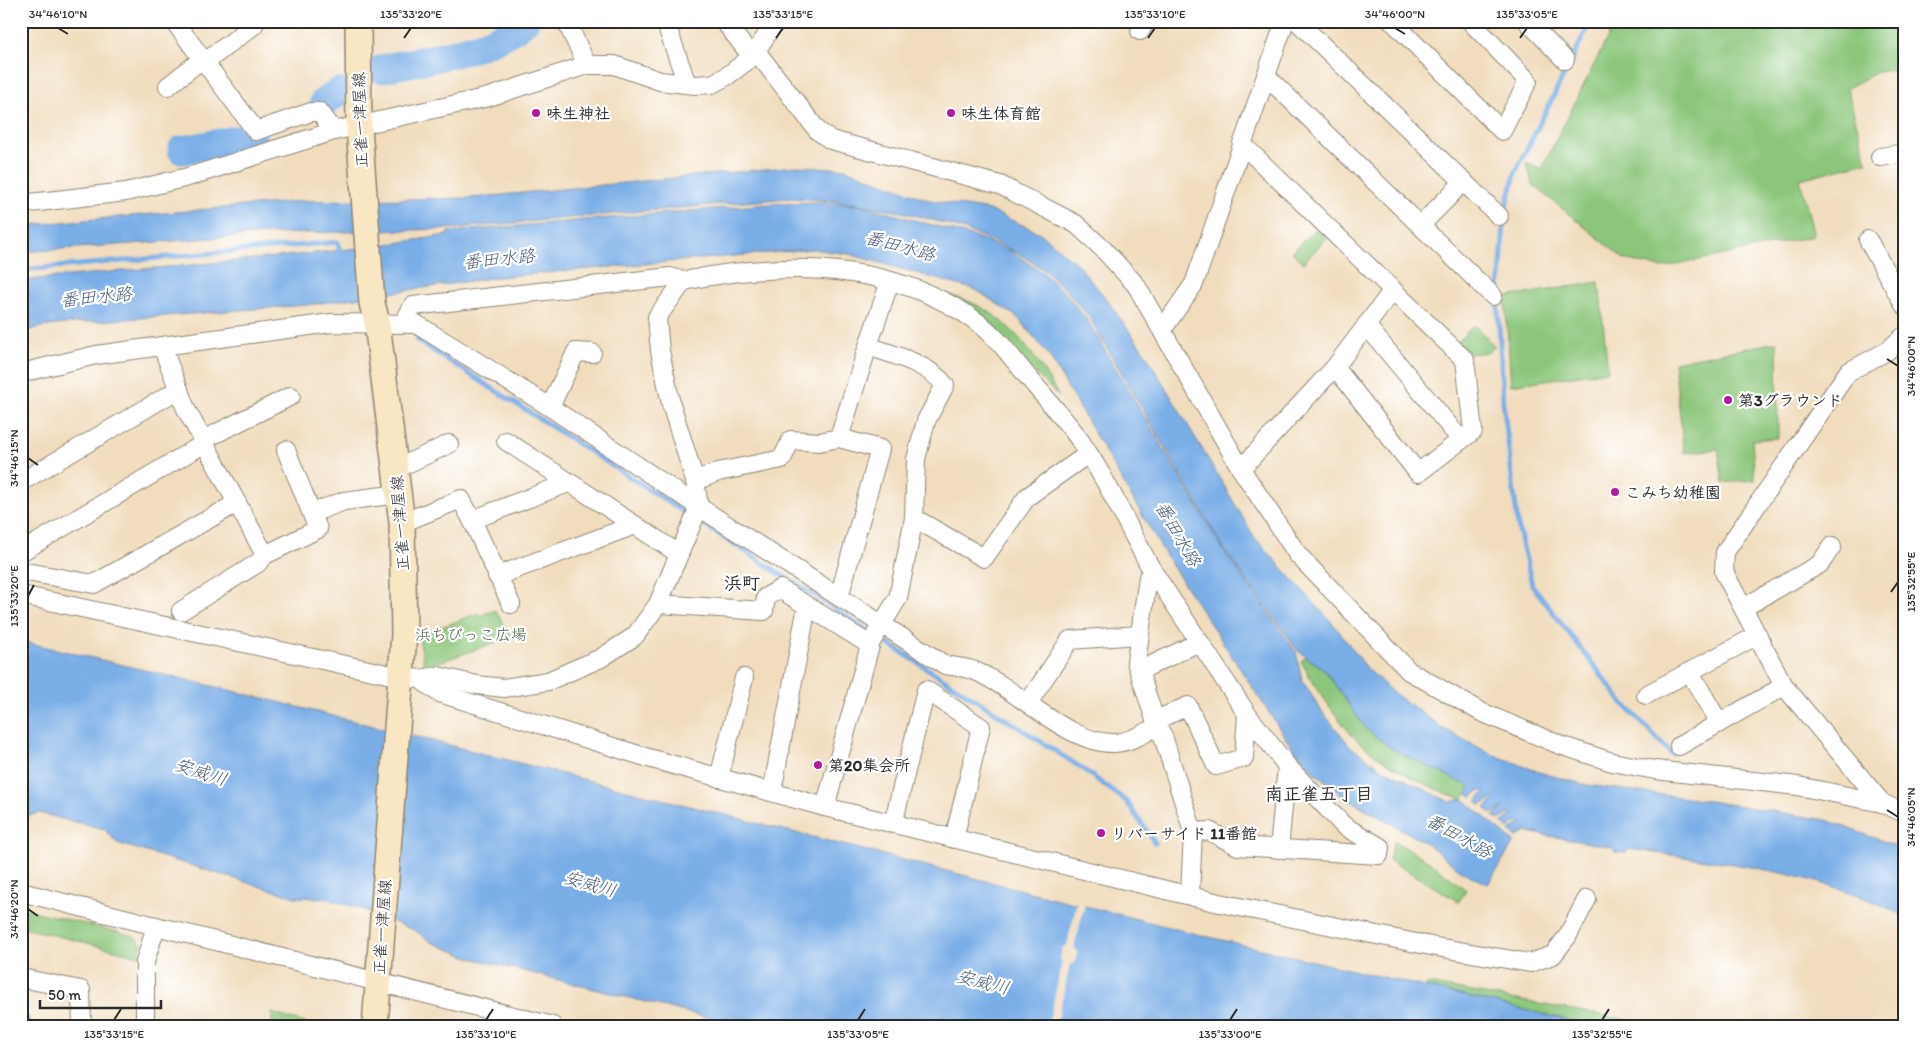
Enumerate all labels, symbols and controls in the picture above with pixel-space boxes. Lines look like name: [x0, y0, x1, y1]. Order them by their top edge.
text: 34°46'10"N: [29, 7, 87, 21]
text: 135°33'20"E: [380, 7, 442, 21]
text: 135°33'15"E: [753, 7, 813, 21]
text: 135°33'10"E: [1124, 7, 1186, 21]
text: 34°46'00"N: [1365, 7, 1425, 21]
text: 135°33'05"E: [1496, 7, 1558, 21]
street label: 正雀一津屋線: [349, 72, 371, 168]
place label: 味生神社: [546, 104, 610, 123]
place label: 味生体育館: [961, 104, 1041, 123]
marker: 味生神社: [530, 107, 542, 119]
marker: 味生体育館: [945, 107, 957, 119]
water label: 番田水路: [862, 226, 939, 266]
water label: 番田水路: [462, 244, 537, 274]
water label: 番田水路: [59, 282, 134, 312]
text: 34°46'00"N: [1904, 336, 1918, 396]
place label: 第3グラウンド: [1738, 391, 1843, 410]
marker: 第3グラウンド: [1722, 394, 1734, 406]
text: 34°46'15"N: [7, 429, 21, 487]
street label: 正雀一津屋線: [387, 474, 413, 572]
place label: こみち幼稚園: [1625, 483, 1721, 502]
marker: こみち幼稚園: [1609, 486, 1621, 498]
water label: 番田水路: [1150, 497, 1206, 572]
text: 135°32'55"E: [1904, 551, 1918, 612]
text: 135°33'20"E: [7, 565, 21, 627]
district label: 浜町: [724, 572, 760, 594]
park label: 浜ちびっこ広場: [415, 625, 527, 644]
water label: 安威川: [172, 753, 230, 791]
place label: 第20集会所: [828, 756, 910, 775]
marker: 第20集会所: [812, 759, 824, 771]
district label: 南正雀五丁目: [1265, 783, 1373, 805]
text: 34°46'05"N: [1904, 787, 1918, 847]
water label: 番田水路: [1422, 809, 1497, 864]
place label: リバーサイド 11番館: [1111, 824, 1257, 843]
marker: リバーサイド 11番館: [1095, 827, 1107, 839]
water label: 安威川: [561, 866, 619, 902]
street label: 正雀一津屋線: [369, 878, 395, 976]
text: 34°46'20"N: [7, 879, 21, 939]
water label: 安威川: [954, 965, 1012, 999]
scale bar: [40, 977, 161, 1009]
text: 50 m: [48, 986, 81, 1004]
text: 135°33'15"E: [84, 1027, 144, 1041]
text: 135°33'10"E: [455, 1027, 517, 1041]
text: 135°33'05"E: [827, 1027, 889, 1041]
text: 135°33'00"E: [1198, 1027, 1262, 1041]
text: 135°32'55"E: [1572, 1027, 1633, 1041]

